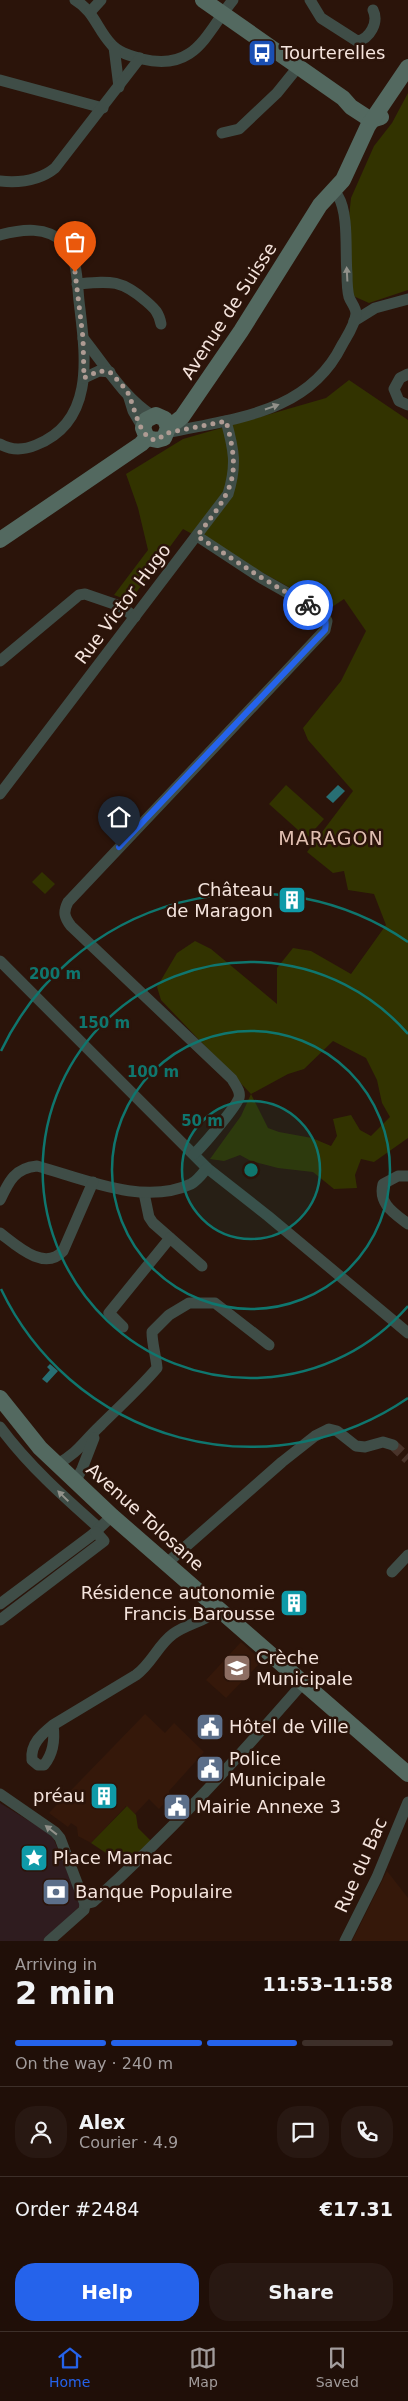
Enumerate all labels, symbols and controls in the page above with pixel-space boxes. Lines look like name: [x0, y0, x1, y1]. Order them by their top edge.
bus stop icon: Tourterelles: [247, 38, 277, 68]
place label: Tourterelles: [280, 42, 385, 63]
pin: [54, 221, 96, 272]
icon: bag: [61, 228, 89, 256]
street label: Avenue de Suisse: [177, 239, 281, 383]
one-way arrow: [342, 266, 350, 282]
one-way arrow: [265, 403, 280, 411]
street label: Rue Victor Hugo: [70, 539, 175, 668]
courier: [283, 580, 333, 630]
icon: bike: [294, 591, 322, 619]
pin: [98, 796, 140, 847]
icon: home: [105, 803, 133, 831]
district label: MARAGON: [278, 827, 384, 849]
place label: Château de Maragon: [166, 879, 273, 921]
building icon: Château de Maragon: [277, 885, 307, 915]
text: 200 m: [29, 965, 81, 983]
text: 150 m: [78, 1014, 130, 1032]
text: 100 m: [127, 1063, 179, 1081]
text: 50 m: [181, 1112, 223, 1130]
centre of rings: [242, 1161, 260, 1179]
street label: Avenue Tolosane: [82, 1458, 208, 1575]
one-way arrow: [57, 1490, 69, 1502]
place label: Résidence autonomie Francis Barousse: [81, 1582, 275, 1624]
building icon: Résidence autonomie Francis Barousse: [279, 1588, 309, 1618]
place label: Crèche Municipale: [256, 1647, 353, 1689]
school or university icon: Crèche Municipale: [222, 1653, 252, 1683]
public building icon: Hôtel de Ville: [195, 1712, 225, 1742]
place label: Hôtel de Ville: [229, 1716, 349, 1737]
place label: Police Municipale: [229, 1748, 326, 1790]
public building icon: Police Municipale: [195, 1754, 225, 1784]
building icon: préau: [89, 1781, 119, 1811]
place label: préau: [33, 1785, 85, 1806]
public building icon: Mairie Annexe 3: [162, 1792, 192, 1822]
place label: Mairie Annexe 3: [196, 1796, 341, 1817]
street label: Rue du Bac: [330, 1814, 391, 1916]
one-way arrow: [44, 1825, 58, 1835]
place icon: Place Marnac: [19, 1843, 49, 1873]
place label: Place Marnac: [53, 1847, 173, 1868]
bank icon: Banque Populaire: [41, 1877, 71, 1907]
place label: Banque Populaire: [75, 1881, 233, 1902]
text: Arriving in: [15, 1955, 97, 1974]
text: 11:53–11:58: [263, 1973, 393, 1995]
text: 2 min: [15, 1974, 116, 2012]
text: On the way · 240 m: [15, 2054, 173, 2073]
button: person: [15, 2106, 67, 2158]
button: chat: [277, 2106, 329, 2158]
button: phone: [341, 2106, 393, 2158]
text: Alex: [79, 2111, 125, 2133]
text: Courier · 4.9: [79, 2133, 178, 2152]
text: Order #2484: [15, 2198, 139, 2220]
text: €17.31: [320, 2198, 393, 2220]
button: Help: [15, 2263, 199, 2321]
button: Share: [209, 2263, 393, 2321]
tab: Home: [49, 2344, 90, 2390]
tab: Map: [188, 2344, 218, 2390]
tab: Saved: [316, 2344, 359, 2390]

